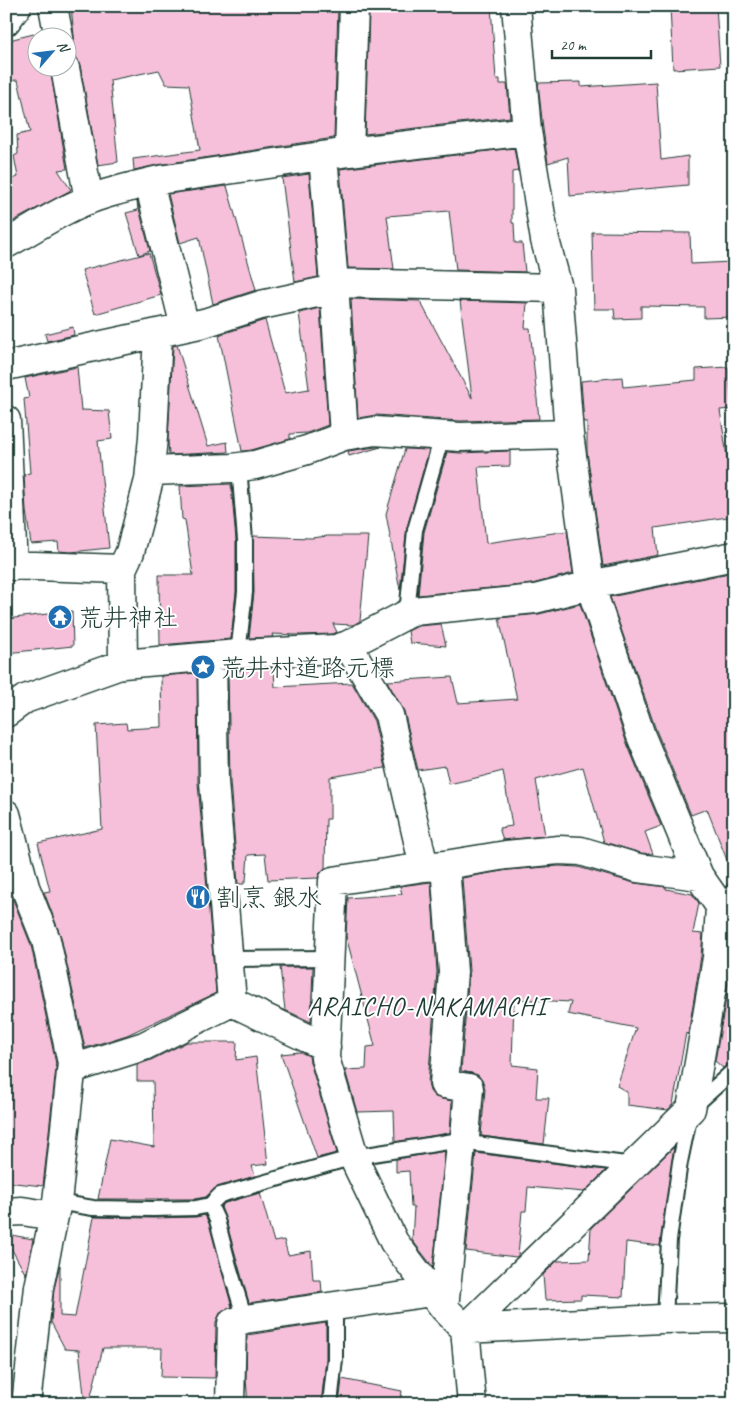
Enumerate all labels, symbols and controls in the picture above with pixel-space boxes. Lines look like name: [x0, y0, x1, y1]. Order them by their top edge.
north arrow: [28, 28, 78, 78]
scale bar: [552, 28, 651, 60]
text: 20 m: [560, 36, 587, 55]
text: N: [53, 38, 74, 56]
place label: 荒井神社: [78, 602, 178, 634]
temple icon: 荒井神社: [47, 604, 73, 630]
place label: 荒井村道路元標: [220, 652, 395, 684]
place icon: 荒井村道路元標: [190, 654, 216, 680]
place label: 割烹 銀水: [216, 882, 322, 914]
restaurant icon: 割烹 銀水: [185, 884, 211, 910]
district label: ARAICHO-NAKAMACHI: [308, 990, 551, 1023]

